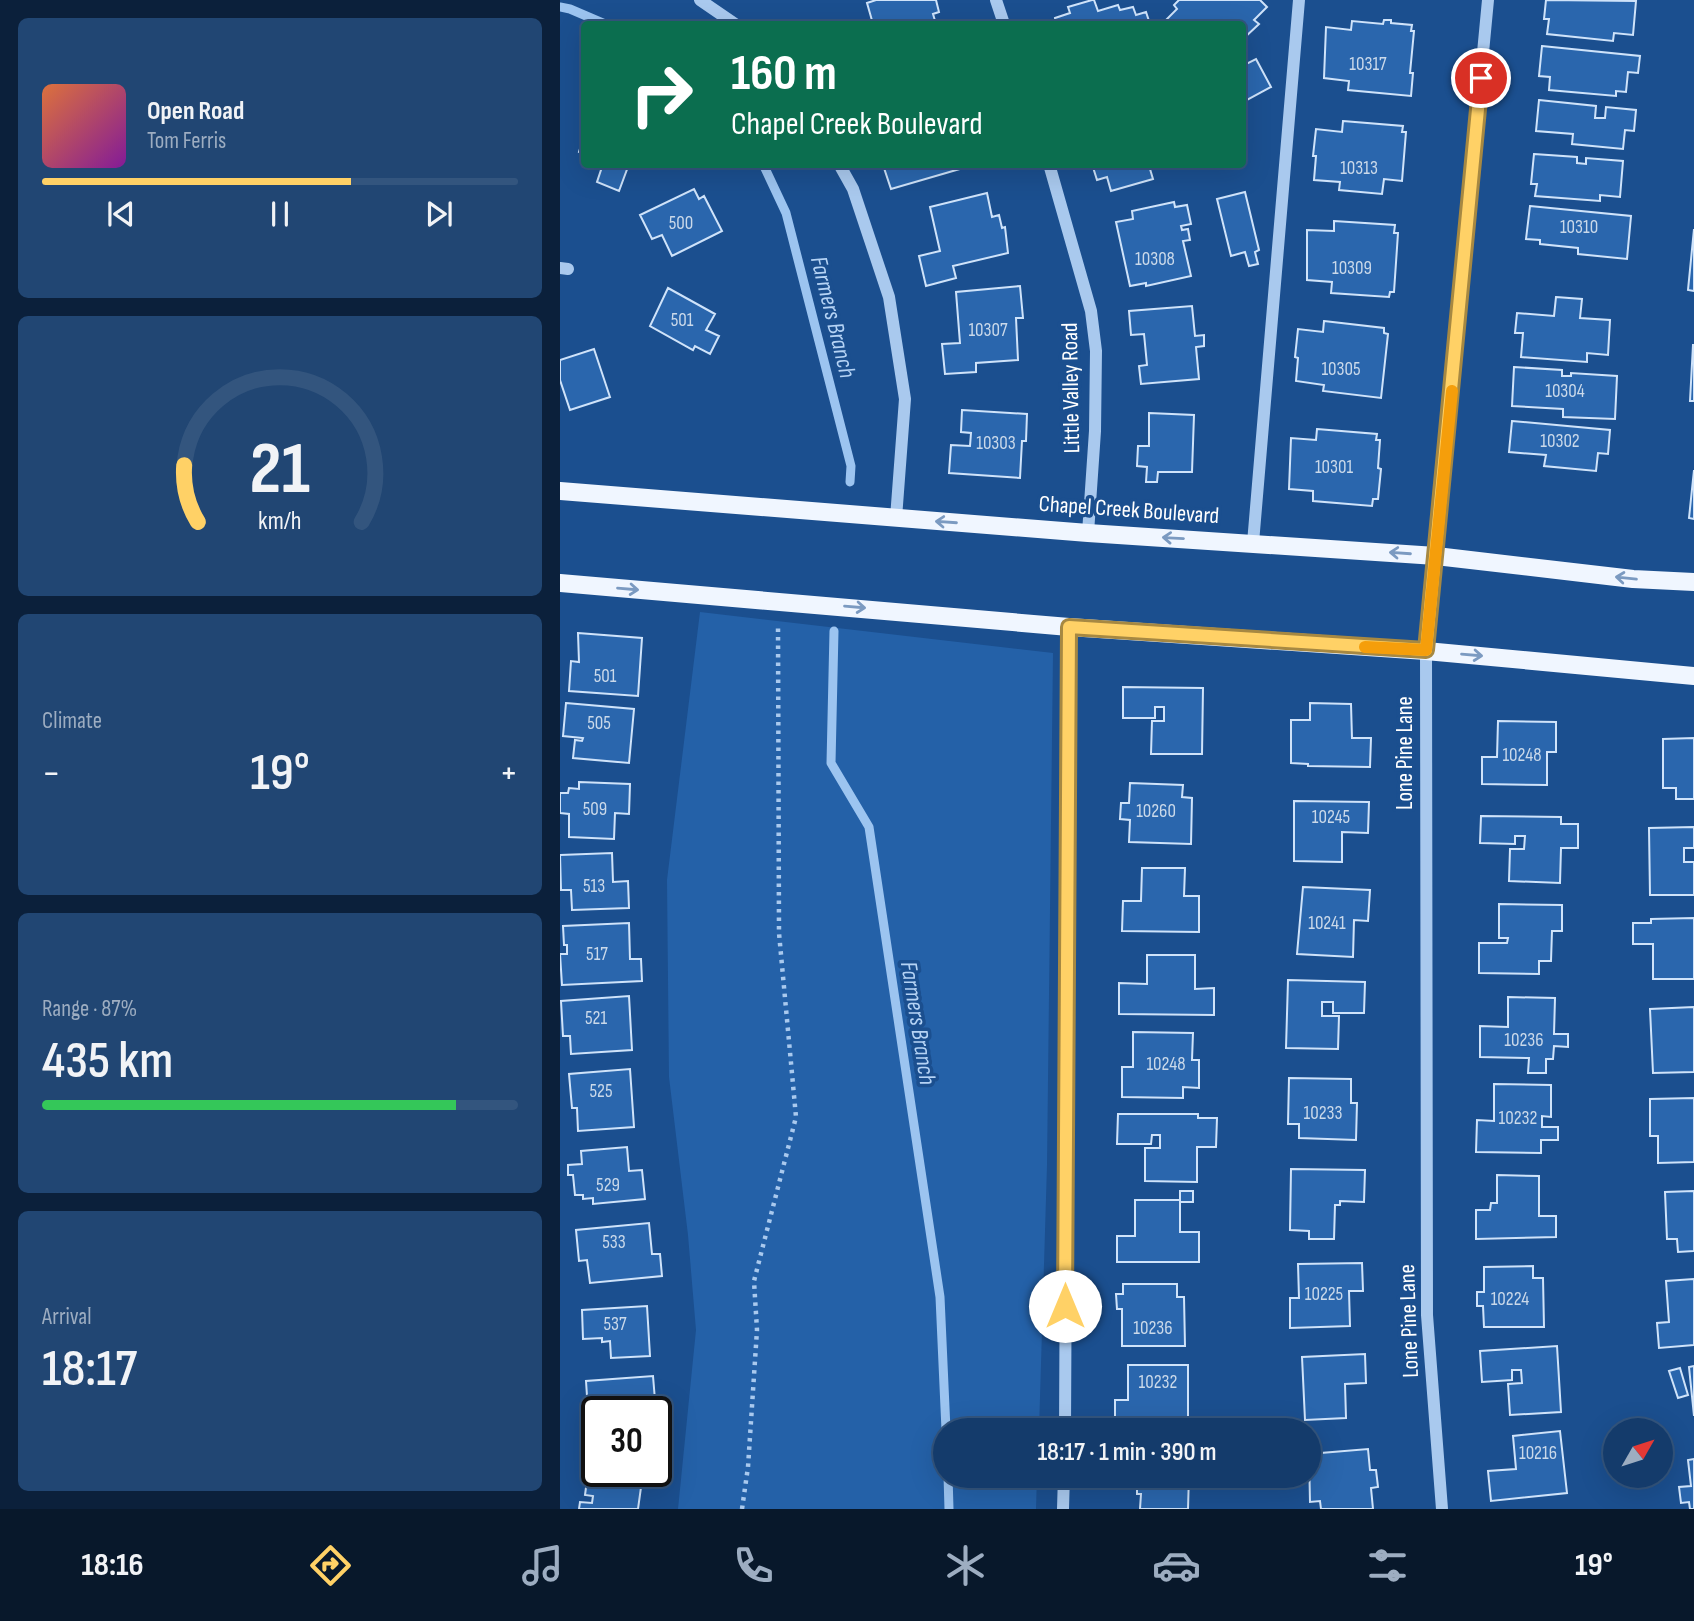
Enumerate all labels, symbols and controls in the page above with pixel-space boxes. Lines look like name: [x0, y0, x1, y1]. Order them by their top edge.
text: 160 m: [731, 45, 837, 104]
pin: [1451, 48, 1511, 108]
icon: right: [616, 49, 707, 140]
house number: 10317: [1349, 53, 1387, 76]
icon: arrive: [1462, 59, 1500, 97]
text: Open Road: [147, 96, 244, 127]
text: Chapel Creek Boulevard: [731, 105, 983, 144]
text: Tom Ferris: [147, 127, 226, 155]
house number: 10313: [1340, 157, 1378, 180]
icon: previous: [102, 195, 140, 233]
icon: pause: [261, 195, 299, 233]
icon: next: [420, 195, 458, 233]
house number: 500: [669, 212, 693, 235]
house number: 10310: [1560, 216, 1598, 239]
house number: 10308: [1135, 248, 1175, 271]
water label: Farmers Branch: [804, 253, 862, 381]
house number: 10309: [1332, 257, 1372, 280]
house number: 501: [671, 309, 694, 332]
house number: 10307: [968, 319, 1008, 342]
street label: Little Valley Road: [1056, 322, 1086, 454]
house number: 10305: [1321, 358, 1361, 381]
house number: 10304: [1545, 380, 1585, 403]
text: 21: [250, 427, 310, 515]
house number: 10302: [1540, 430, 1580, 453]
house number: 10303: [976, 432, 1016, 455]
house number: 10301: [1315, 456, 1353, 479]
street label: Chapel Creek Boulevard: [1038, 490, 1220, 530]
text: km/h: [258, 506, 302, 537]
one-way arrow: [935, 515, 958, 528]
one-way arrow: [1162, 531, 1185, 544]
one-way arrow: [1389, 546, 1412, 559]
one-way arrow: [1615, 572, 1638, 585]
one-way arrow: [616, 583, 639, 596]
one-way arrow: [843, 601, 866, 614]
one-way arrow: [1461, 649, 1483, 662]
house number: 501: [594, 665, 617, 688]
street label: Lone Pine Lane: [1391, 696, 1419, 810]
text: Climate: [42, 707, 102, 735]
house number: 505: [587, 712, 611, 735]
text: 19°: [250, 742, 310, 805]
house number: 10248: [1502, 744, 1542, 767]
text: −: [42, 751, 61, 796]
text: +: [499, 751, 518, 796]
house number: 509: [583, 798, 607, 821]
house number: 10260: [1136, 800, 1176, 823]
house number: 10245: [1312, 806, 1350, 829]
house number: 513: [583, 875, 605, 898]
house number: 10241: [1308, 912, 1346, 935]
house number: 517: [586, 943, 608, 966]
water label: Farmers Branch: [894, 959, 942, 1087]
text: Range · 87%: [42, 995, 137, 1023]
house number: 521: [585, 1007, 607, 1030]
house number: 10236: [1504, 1029, 1544, 1052]
text: 435 km: [42, 1030, 173, 1093]
house number: 10248: [1146, 1053, 1186, 1076]
house number: 525: [589, 1080, 613, 1103]
house number: 10233: [1304, 1102, 1343, 1125]
house number: 10232: [1499, 1107, 1537, 1130]
house number: 529: [596, 1174, 620, 1197]
house number: 533: [602, 1231, 626, 1254]
street label: Lone Pine Lane: [1393, 1264, 1425, 1378]
position arrow: [1028, 1269, 1102, 1343]
house number: 10225: [1305, 1283, 1343, 1306]
house number: 10224: [1491, 1288, 1529, 1311]
text: Arrival: [42, 1303, 91, 1331]
house number: 537: [603, 1313, 627, 1336]
house number: 10236: [1133, 1317, 1173, 1340]
text: 18:17: [42, 1338, 137, 1401]
house number: 10232: [1139, 1371, 1177, 1394]
speed limit sign: 30: [581, 1396, 672, 1487]
north arrow: [1603, 1418, 1673, 1488]
map controls: [1603, 1418, 1673, 1488]
text: 18:17 · 1 min · 390 m: [1037, 1437, 1217, 1468]
house number: 10216: [1519, 1442, 1557, 1465]
icon: directions: [306, 1541, 355, 1590]
icon: music: [518, 1541, 567, 1590]
icon: phone: [729, 1541, 778, 1590]
icon: climate: [941, 1541, 990, 1590]
icon: car: [1152, 1541, 1201, 1590]
icon: filters: [1363, 1541, 1412, 1590]
text: 18:16: [81, 1546, 144, 1585]
text: 19°: [1575, 1546, 1613, 1585]

